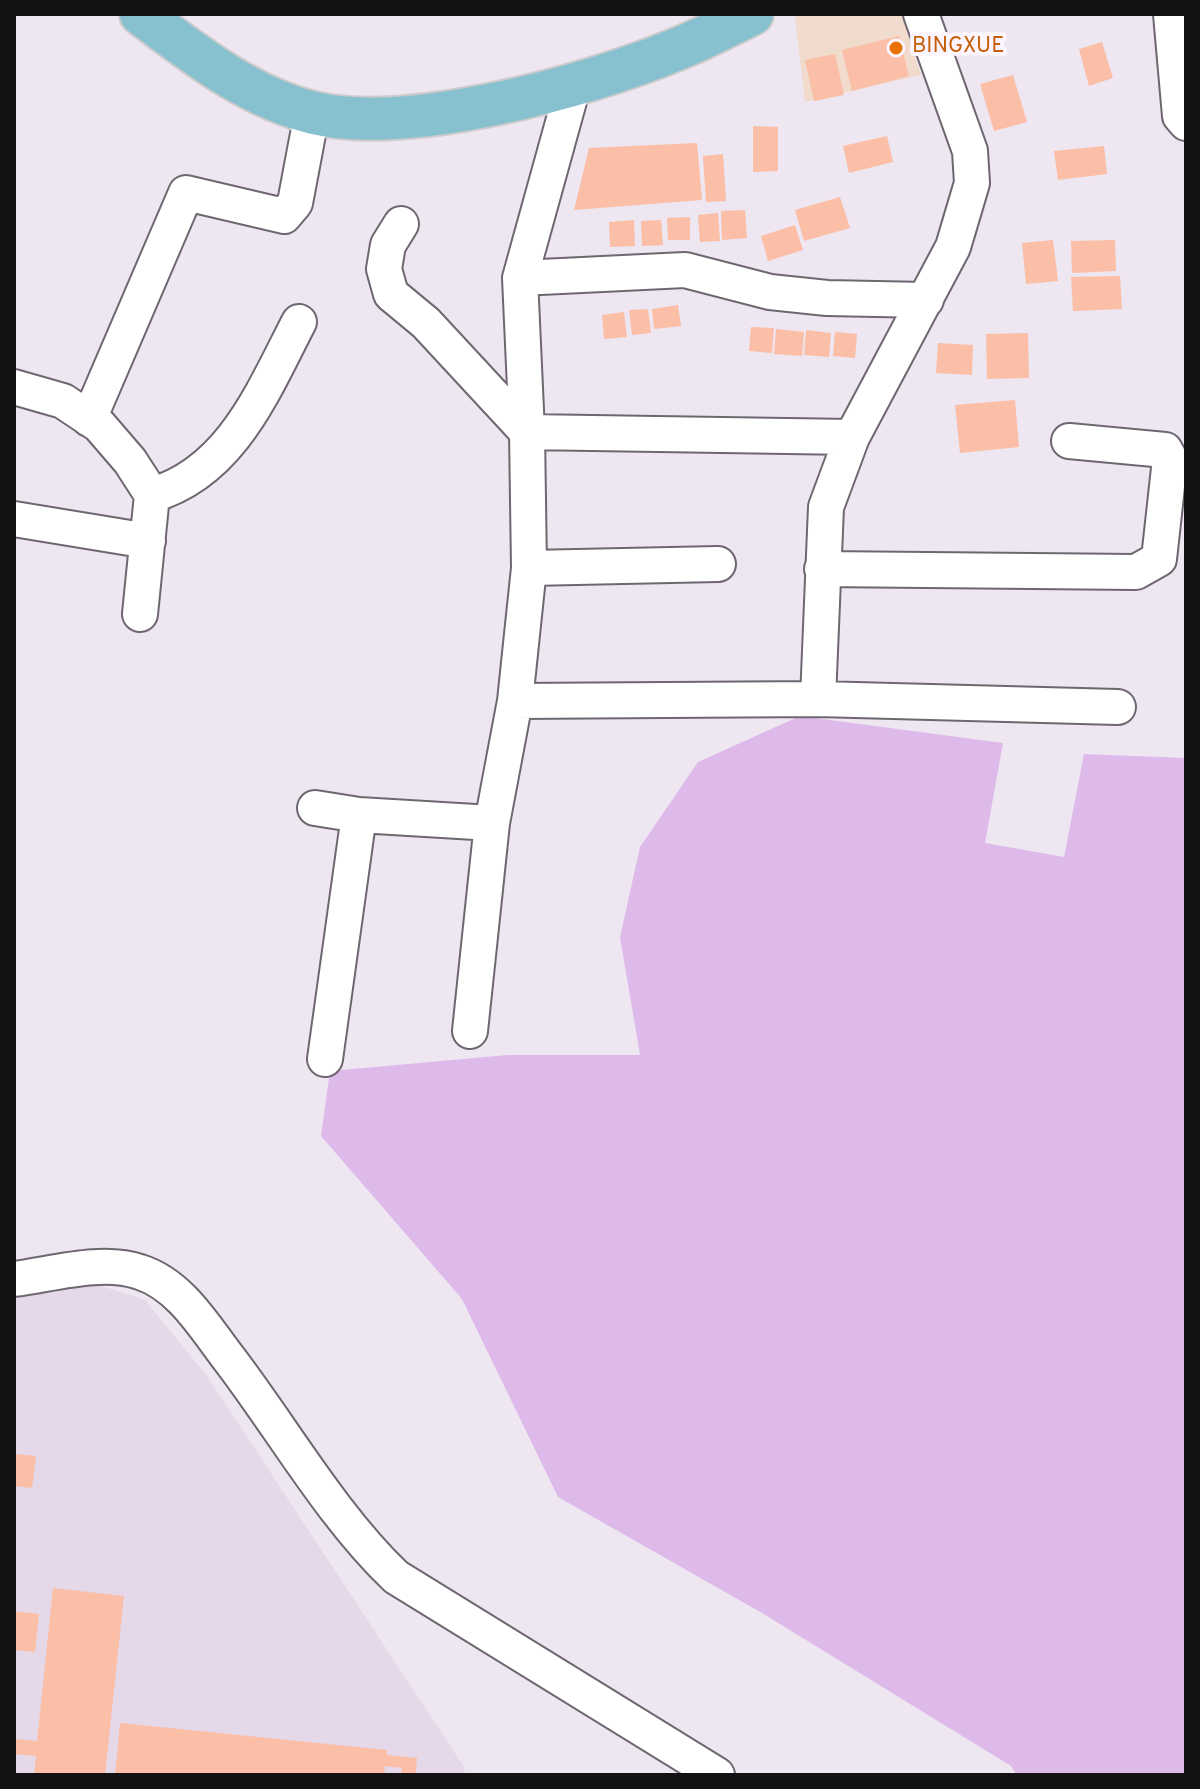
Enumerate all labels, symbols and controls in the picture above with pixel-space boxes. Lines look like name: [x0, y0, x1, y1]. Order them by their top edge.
place label: BINGXUE: [912, 35, 1004, 61]
marker: BINGXUE: [887, 39, 905, 57]

